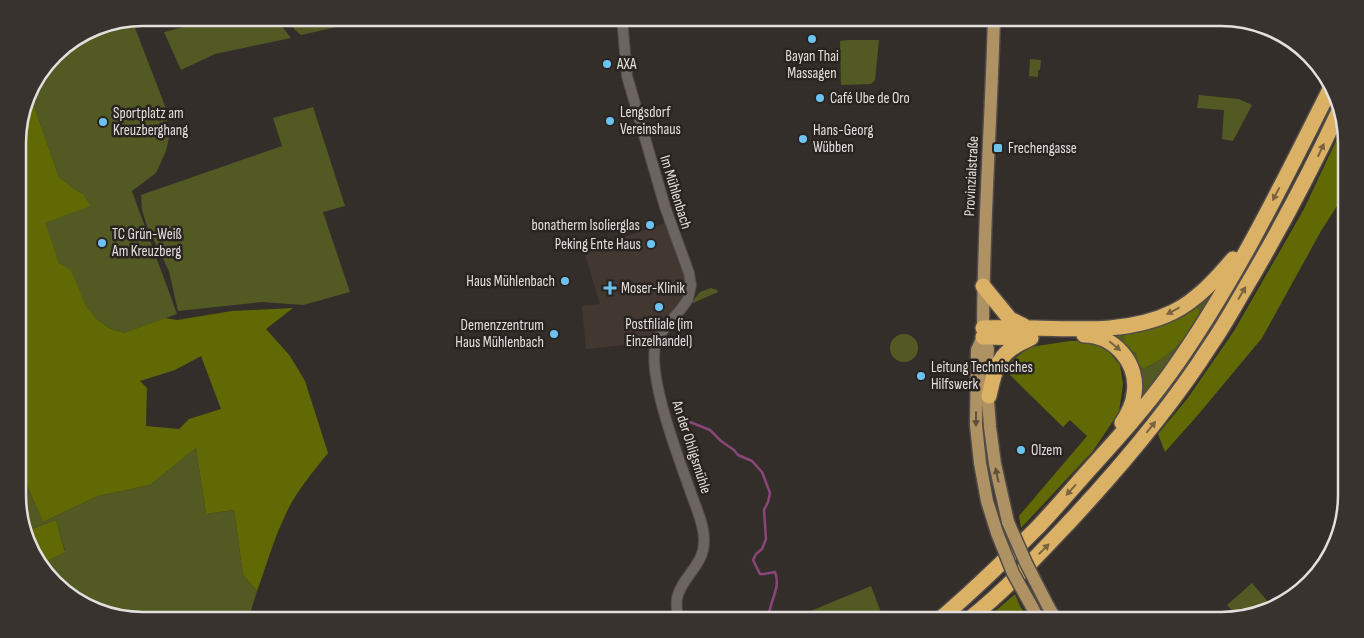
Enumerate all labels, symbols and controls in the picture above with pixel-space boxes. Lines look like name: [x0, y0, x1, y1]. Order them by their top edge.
marker: Bayan Thai Massagen: [806, 33, 818, 45]
place label: Bayan Thai Massagen: [785, 47, 839, 83]
place label: AXA: [616, 55, 637, 74]
marker: AXA: [601, 58, 613, 70]
place label: Café Ube de Oro: [830, 89, 910, 108]
marker: Café Ube de Oro: [814, 92, 826, 104]
place label: Lengsdorf Vereinshaus: [620, 103, 681, 139]
place label: Sportplatz am Kreuzberghang: [113, 104, 188, 140]
marker: Lengsdorf Vereinshaus: [604, 115, 616, 127]
marker: Sportplatz am Kreuzberghang: [97, 116, 109, 128]
place label: Hans-Georg Wübben: [813, 121, 873, 157]
marker: Hans-Georg Wübben: [797, 133, 809, 145]
street label: Provinzialstraße: [960, 135, 983, 217]
place label: Frechengasse: [1008, 139, 1077, 158]
marker: Frechengasse: [992, 142, 1004, 154]
one-way arrow: [1317, 143, 1325, 157]
street label: Im Mühlenbach: [655, 153, 696, 231]
one-way arrow: [1272, 187, 1280, 202]
place label: bonatherm Isolierglas: [532, 216, 640, 235]
marker: bonatherm Isolierglas: [644, 219, 656, 231]
place label: TC Grün-Weiß Am Kreuzberg: [111, 225, 182, 261]
place label: Peking Ente Haus: [555, 235, 641, 254]
marker: TC Grün-Weiß Am Kreuzberg: [96, 237, 108, 249]
marker: Peking Ente Haus: [645, 238, 657, 250]
place label: Haus Mühlenbach: [466, 272, 555, 291]
marker: Haus Mühlenbach: [559, 275, 571, 287]
place label: Moser-Klinik: [621, 279, 685, 298]
marker: Moser-Klinik: [603, 281, 617, 295]
one-way arrow: [1238, 286, 1247, 299]
marker: Postfiliale (im Einzelhandel): [653, 301, 665, 313]
one-way arrow: [1166, 307, 1181, 315]
place label: Postfiliale (im Einzelhandel): [625, 315, 693, 351]
place label: Demenzzentrum Haus Mühlenbach: [455, 316, 544, 352]
marker: Demenzzentrum Haus Mühlenbach: [548, 328, 560, 340]
one-way arrow: [1109, 341, 1122, 352]
place label: Leitung Technisches Hilfswerk: [931, 358, 1033, 394]
marker: Leitung Technisches Hilfswerk: [915, 370, 927, 382]
street label: An der Ohligsmühle: [667, 397, 716, 496]
one-way arrow: [972, 412, 980, 428]
one-way arrow: [1146, 421, 1157, 434]
place label: Olzem: [1031, 441, 1062, 460]
marker: Olzem: [1015, 444, 1027, 456]
one-way arrow: [993, 467, 1001, 482]
one-way arrow: [1065, 484, 1076, 497]
one-way arrow: [1038, 543, 1050, 555]

